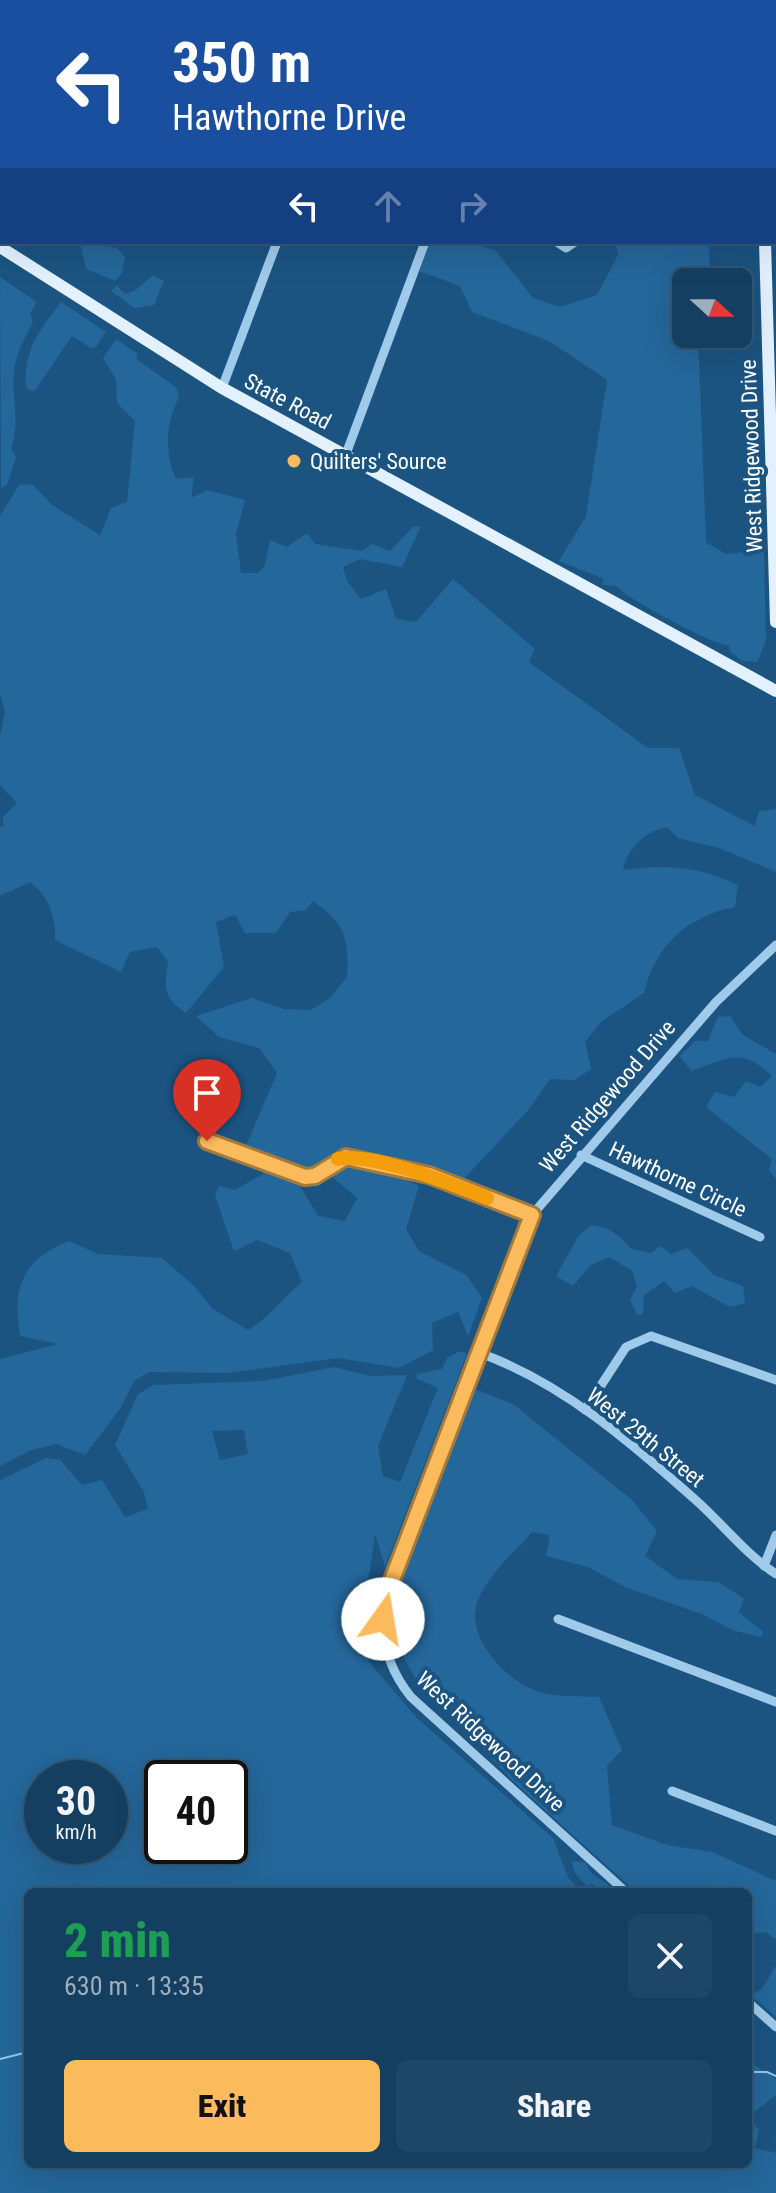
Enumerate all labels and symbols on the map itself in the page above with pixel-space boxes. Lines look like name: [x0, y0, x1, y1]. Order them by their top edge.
north arrow: [672, 268, 752, 348]
street label: West Ridgewood Drive: [736, 359, 767, 553]
street label: State Road: [240, 368, 335, 435]
place label: Quilters' Source: [310, 449, 446, 474]
marker: Quilters' Source: [285, 452, 303, 470]
street label: West Ridgewood Drive: [535, 1015, 680, 1177]
pin: [173, 1059, 241, 1141]
street label: Hawthorne Circle: [605, 1137, 751, 1222]
street label: West 29th Street: [582, 1382, 709, 1492]
position arrow: [341, 1577, 425, 1661]
street label: West Ridgewood Drive: [411, 1666, 570, 1816]
speed limit sign: 40: [144, 1760, 248, 1864]

